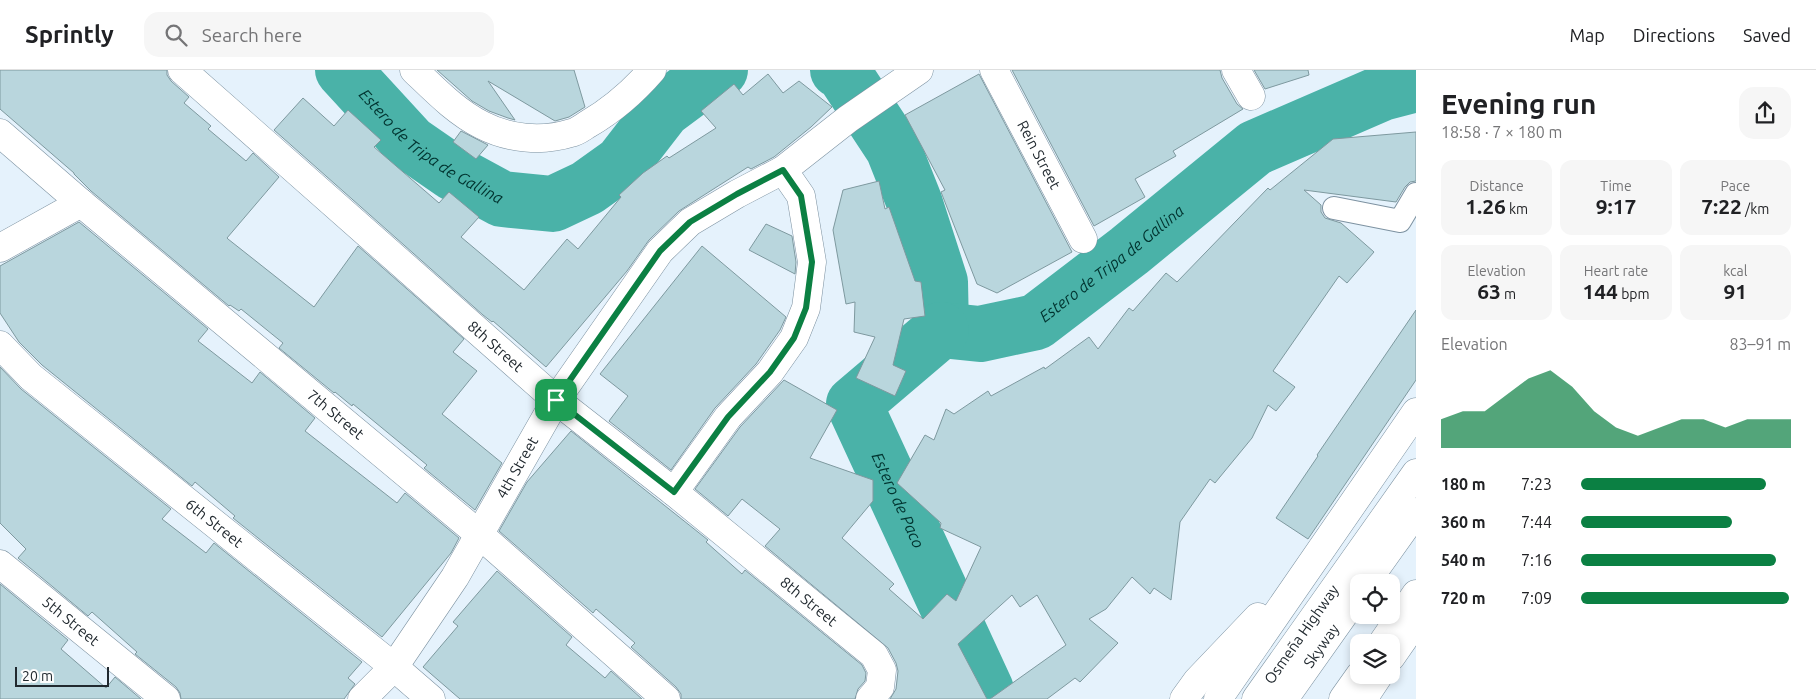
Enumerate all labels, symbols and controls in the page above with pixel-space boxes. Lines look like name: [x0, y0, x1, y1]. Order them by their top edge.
search box: [144, 12, 494, 57]
text: Sprintly: [25, 21, 114, 48]
icon: search: [162, 21, 190, 49]
text: Search here: [202, 24, 302, 46]
text: Map: [1569, 25, 1605, 45]
text: Directions: [1633, 25, 1715, 45]
text: Saved: [1743, 25, 1791, 45]
water label: Estero de Tripa de Gallina: [356, 85, 507, 207]
button: share: [1739, 87, 1791, 139]
text: Evening run: [1441, 88, 1596, 119]
street label: Rein Street: [1014, 117, 1064, 192]
text: 18:58 · 7 × 180 m: [1441, 123, 1562, 141]
text: Distance: [1470, 178, 1524, 194]
text: Time: [1600, 178, 1632, 194]
text: Pace: [1721, 178, 1750, 194]
text: 1.26: [1465, 194, 1506, 218]
text: 9:17: [1596, 194, 1636, 218]
text: 7:22: [1701, 194, 1742, 218]
water label: Estero de Tripa de Gallina: [1036, 201, 1187, 325]
text: km: [1506, 201, 1528, 217]
text: /km: [1742, 201, 1769, 217]
text: Elevation: [1467, 263, 1526, 279]
text: Heart rate: [1584, 263, 1648, 279]
text: kcal: [1723, 263, 1747, 279]
text: 63: [1477, 279, 1501, 303]
text: 144: [1582, 279, 1618, 303]
text: 91: [1723, 279, 1747, 303]
text: m: [1501, 286, 1516, 302]
text: bpm: [1618, 286, 1650, 302]
street label: 8th Street: [465, 317, 527, 375]
text: Elevation: [1441, 335, 1508, 353]
text: 83–91 m: [1729, 335, 1791, 353]
pin: [535, 379, 577, 421]
street label: 7th Street: [304, 386, 367, 443]
icon: arrive: [542, 386, 570, 414]
street label: 4th Street: [493, 433, 541, 501]
water label: Estero de Paco: [869, 450, 928, 551]
text: 180 m: [1441, 475, 1486, 493]
text: 7:23: [1521, 475, 1552, 493]
street label: 6th Street: [182, 495, 247, 551]
text: 360 m: [1441, 513, 1486, 531]
text: 7:44: [1521, 513, 1552, 531]
text: 540 m: [1441, 551, 1486, 569]
text: 7:16: [1521, 551, 1552, 569]
street label: 8th Street: [777, 573, 841, 630]
map controls: [1350, 574, 1400, 684]
button: locate: [1350, 574, 1400, 624]
street label: Osmeña Highway: [1260, 582, 1342, 687]
text: 720 m: [1441, 589, 1486, 607]
text: 7:09: [1521, 589, 1552, 607]
street label: 5th Street: [39, 593, 103, 649]
street label: Skyway: [1300, 621, 1342, 671]
button: layers: [1350, 634, 1400, 684]
scale bar: [15, 664, 109, 687]
text: 20 m: [22, 668, 53, 684]

